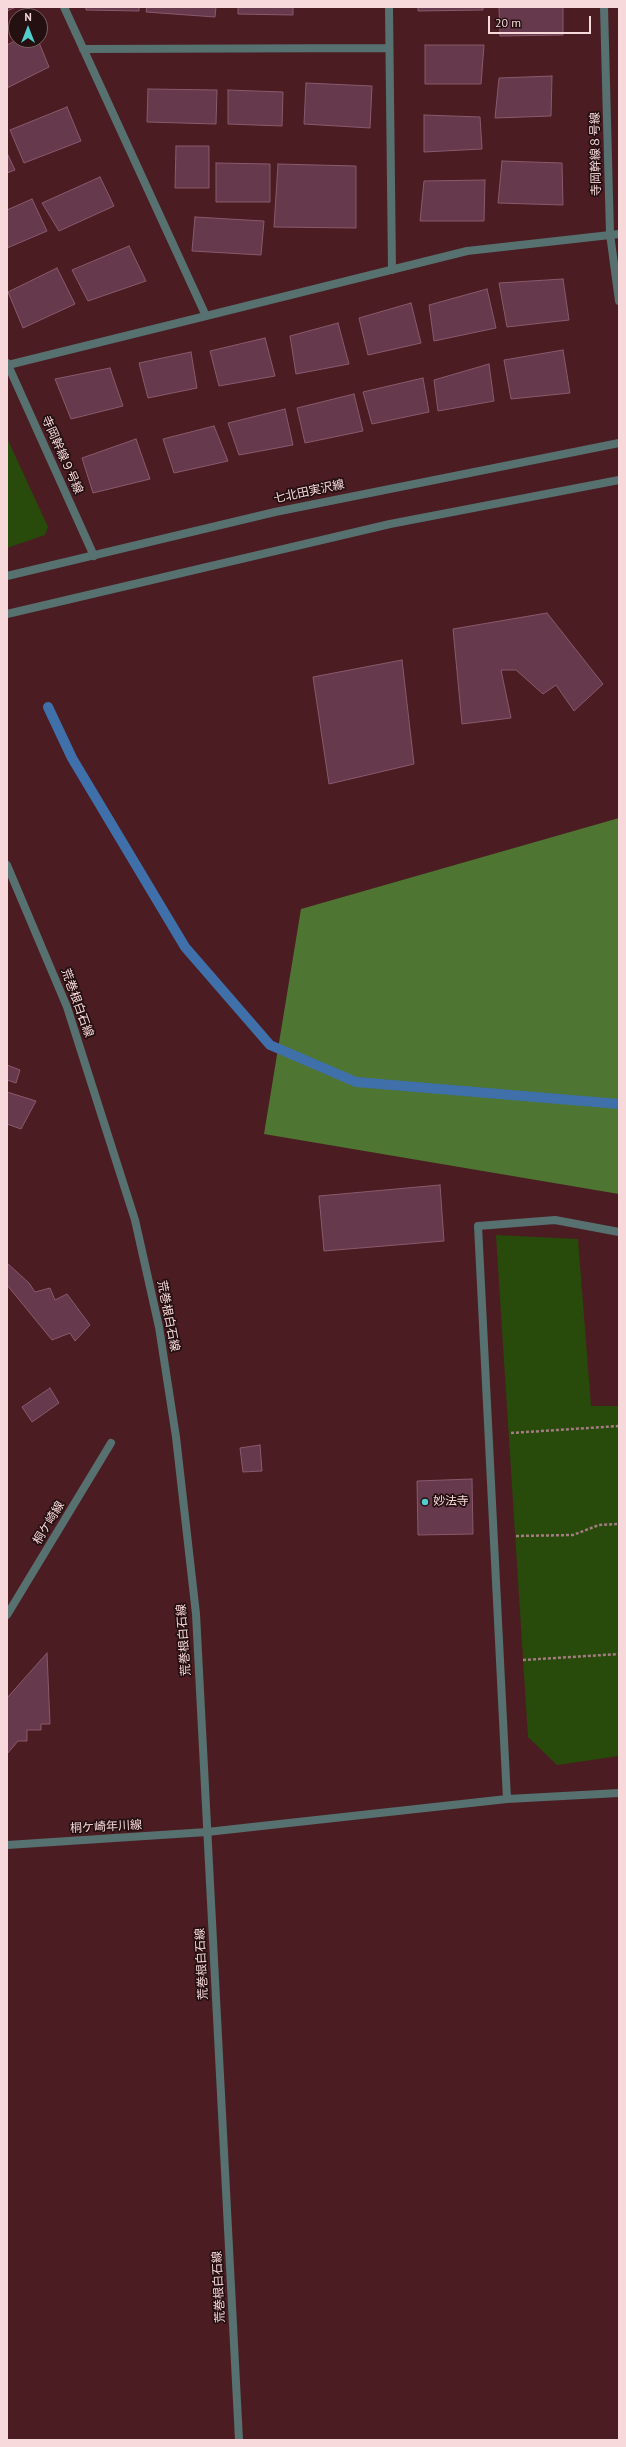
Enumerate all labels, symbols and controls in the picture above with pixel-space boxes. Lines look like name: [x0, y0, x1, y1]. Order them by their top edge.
north arrow: [8, 8, 48, 48]
scale bar: [490, 8, 593, 34]
text: N: [24, 10, 32, 24]
text: 20 m: [495, 15, 521, 30]
street label: 寺岡幹線８号線: [588, 112, 604, 196]
street label: 寺岡幹線９号線: [38, 414, 86, 496]
street label: 七北田実沢線: [272, 477, 346, 507]
street label: 荒巻根白石線: [58, 967, 96, 1039]
street label: 荒巻根白石線: [154, 1279, 182, 1353]
place label: 妙法寺: [433, 1495, 469, 1509]
marker: 妙法寺: [420, 1497, 430, 1507]
street label: 桐ケ崎線: [30, 1499, 68, 1547]
street label: 荒巻根白石線: [174, 1604, 194, 1676]
street label: 桐ケ崎年川線: [70, 1818, 142, 1836]
street label: 荒巻根白石線: [193, 1928, 211, 2000]
street label: 荒巻根白石線: [210, 2251, 228, 2323]

